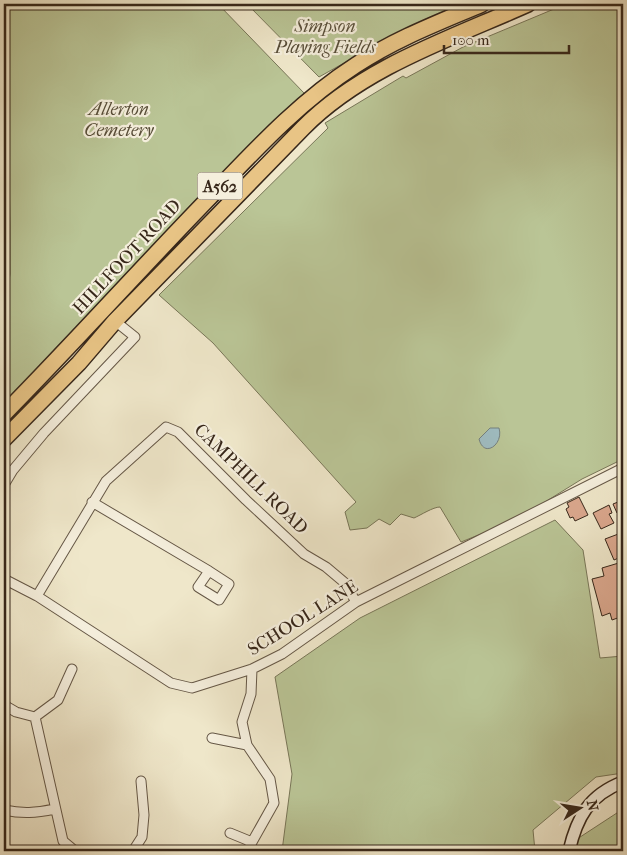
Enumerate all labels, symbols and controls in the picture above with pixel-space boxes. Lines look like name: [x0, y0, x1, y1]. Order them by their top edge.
park label: Simpson Playing Fields: [274, 16, 376, 58]
scale bar: [444, 22, 570, 54]
text: 100 m: [452, 31, 490, 49]
park label: Allerton Cemetery: [84, 99, 154, 141]
road number: A562: [198, 172, 242, 200]
street label: HILLFOOT ROAD: [69, 195, 185, 319]
street label: CAMPHILL ROAD: [190, 419, 312, 539]
street label: SCHOOL LANE: [244, 576, 362, 660]
north arrow: [554, 782, 604, 832]
text: N: [583, 798, 602, 813]

